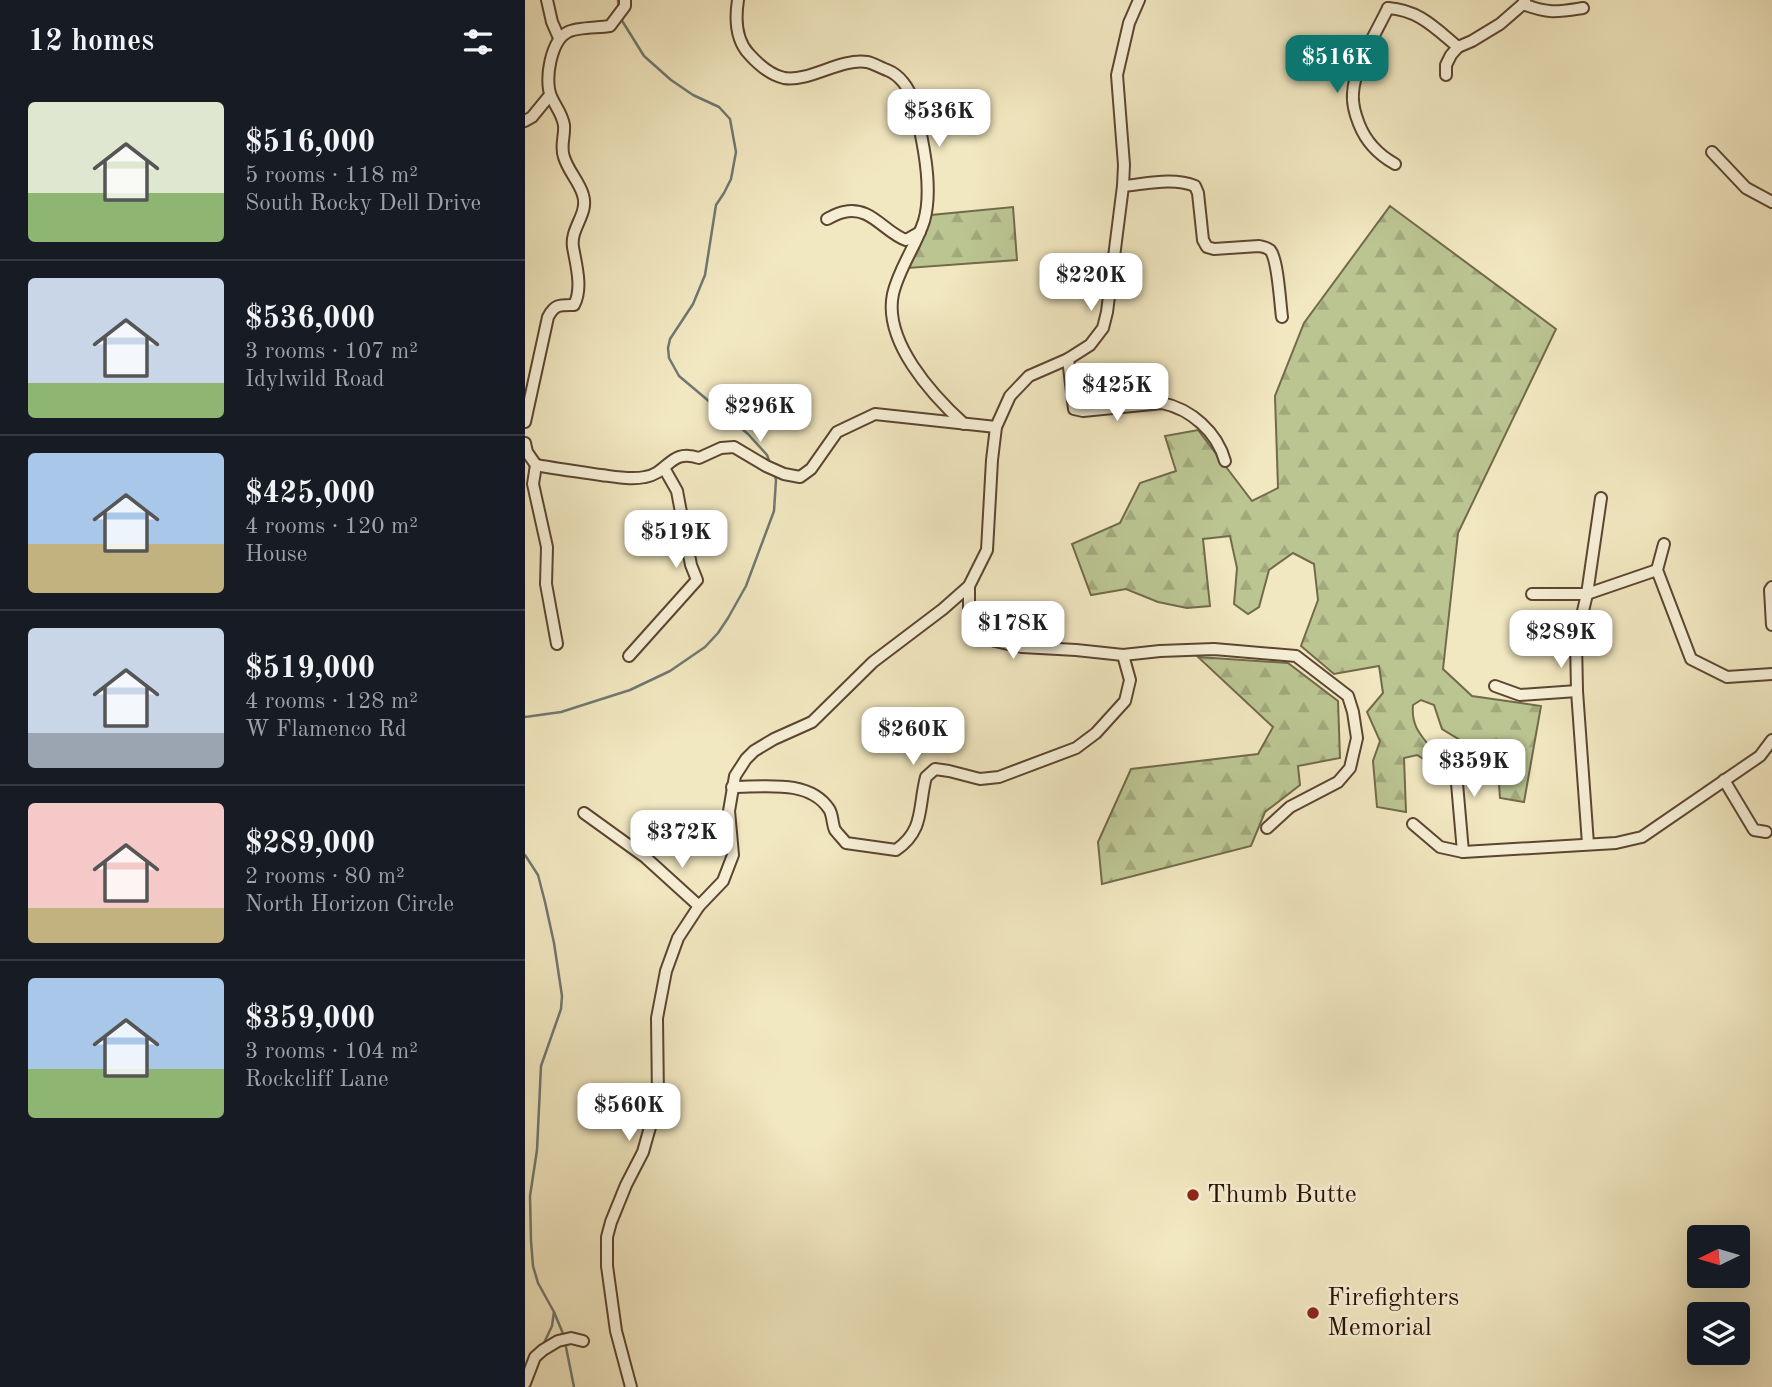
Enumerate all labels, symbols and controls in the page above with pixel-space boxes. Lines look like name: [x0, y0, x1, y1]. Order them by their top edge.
icon: filters: [459, 23, 497, 61]
text: 12 homes: [28, 27, 154, 57]
pin: $516K: [1288, 36, 1386, 95]
text: $516K: [1301, 46, 1373, 69]
pin: $536K: [890, 90, 988, 149]
text: $536K: [903, 100, 975, 123]
text: $516,000: [245, 128, 375, 158]
icon: home: [84, 130, 168, 214]
text: 5 rooms · 118 m²: [245, 164, 418, 187]
text: South Rocky Dell Drive: [245, 192, 481, 215]
pin: $220K: [1042, 254, 1140, 313]
text: $220K: [1055, 264, 1127, 287]
text: $536,000: [245, 304, 375, 334]
icon: home: [84, 306, 168, 390]
text: 3 rooms · 107 m²: [245, 340, 418, 363]
pin: $425K: [1068, 364, 1166, 423]
text: Idylwild Road: [245, 368, 384, 391]
text: $425K: [1081, 374, 1153, 397]
pin: $296K: [711, 384, 809, 444]
text: $296K: [724, 395, 796, 418]
text: $425,000: [245, 479, 375, 509]
icon: home: [84, 481, 168, 565]
pin: $519K: [627, 510, 725, 570]
text: 4 rooms · 120 m²: [245, 515, 418, 538]
text: $519K: [640, 521, 712, 544]
text: House: [245, 543, 307, 566]
pin: $178K: [964, 602, 1062, 661]
pin: $289K: [1512, 610, 1610, 670]
text: $178K: [977, 612, 1049, 635]
text: $289K: [1525, 621, 1597, 644]
text: $519,000: [245, 654, 375, 684]
icon: home: [84, 656, 168, 740]
text: 4 rooms · 128 m²: [245, 690, 418, 713]
pin: $260K: [864, 708, 962, 767]
text: W Flamenco Rd: [245, 718, 407, 741]
text: $260K: [877, 718, 949, 741]
pin: $359K: [1425, 740, 1523, 799]
text: $359K: [1438, 750, 1510, 773]
pin: $372K: [633, 810, 731, 870]
text: $372K: [646, 821, 718, 844]
text: $289,000: [245, 829, 375, 859]
icon: home: [84, 831, 168, 915]
text: 2 rooms · 80 m²: [245, 865, 405, 888]
text: North Horizon Circle: [245, 893, 454, 916]
text: $359,000: [245, 1004, 375, 1034]
icon: home: [84, 1006, 168, 1090]
text: 3 rooms · 104 m²: [245, 1040, 418, 1063]
text: Rockcliff Lane: [245, 1068, 389, 1091]
pin: $560K: [580, 1084, 678, 1143]
text: $560K: [593, 1094, 665, 1117]
place label: Thumb Butte: [1207, 1182, 1357, 1208]
marker: Thumb Butte: [1185, 1187, 1201, 1203]
north arrow: [1687, 1225, 1750, 1288]
map controls: [1687, 1225, 1750, 1365]
place label: Firefighters Memorial: [1327, 1285, 1459, 1341]
button: layers: [1687, 1302, 1750, 1365]
marker: Firefighters Memorial: [1305, 1305, 1321, 1321]

